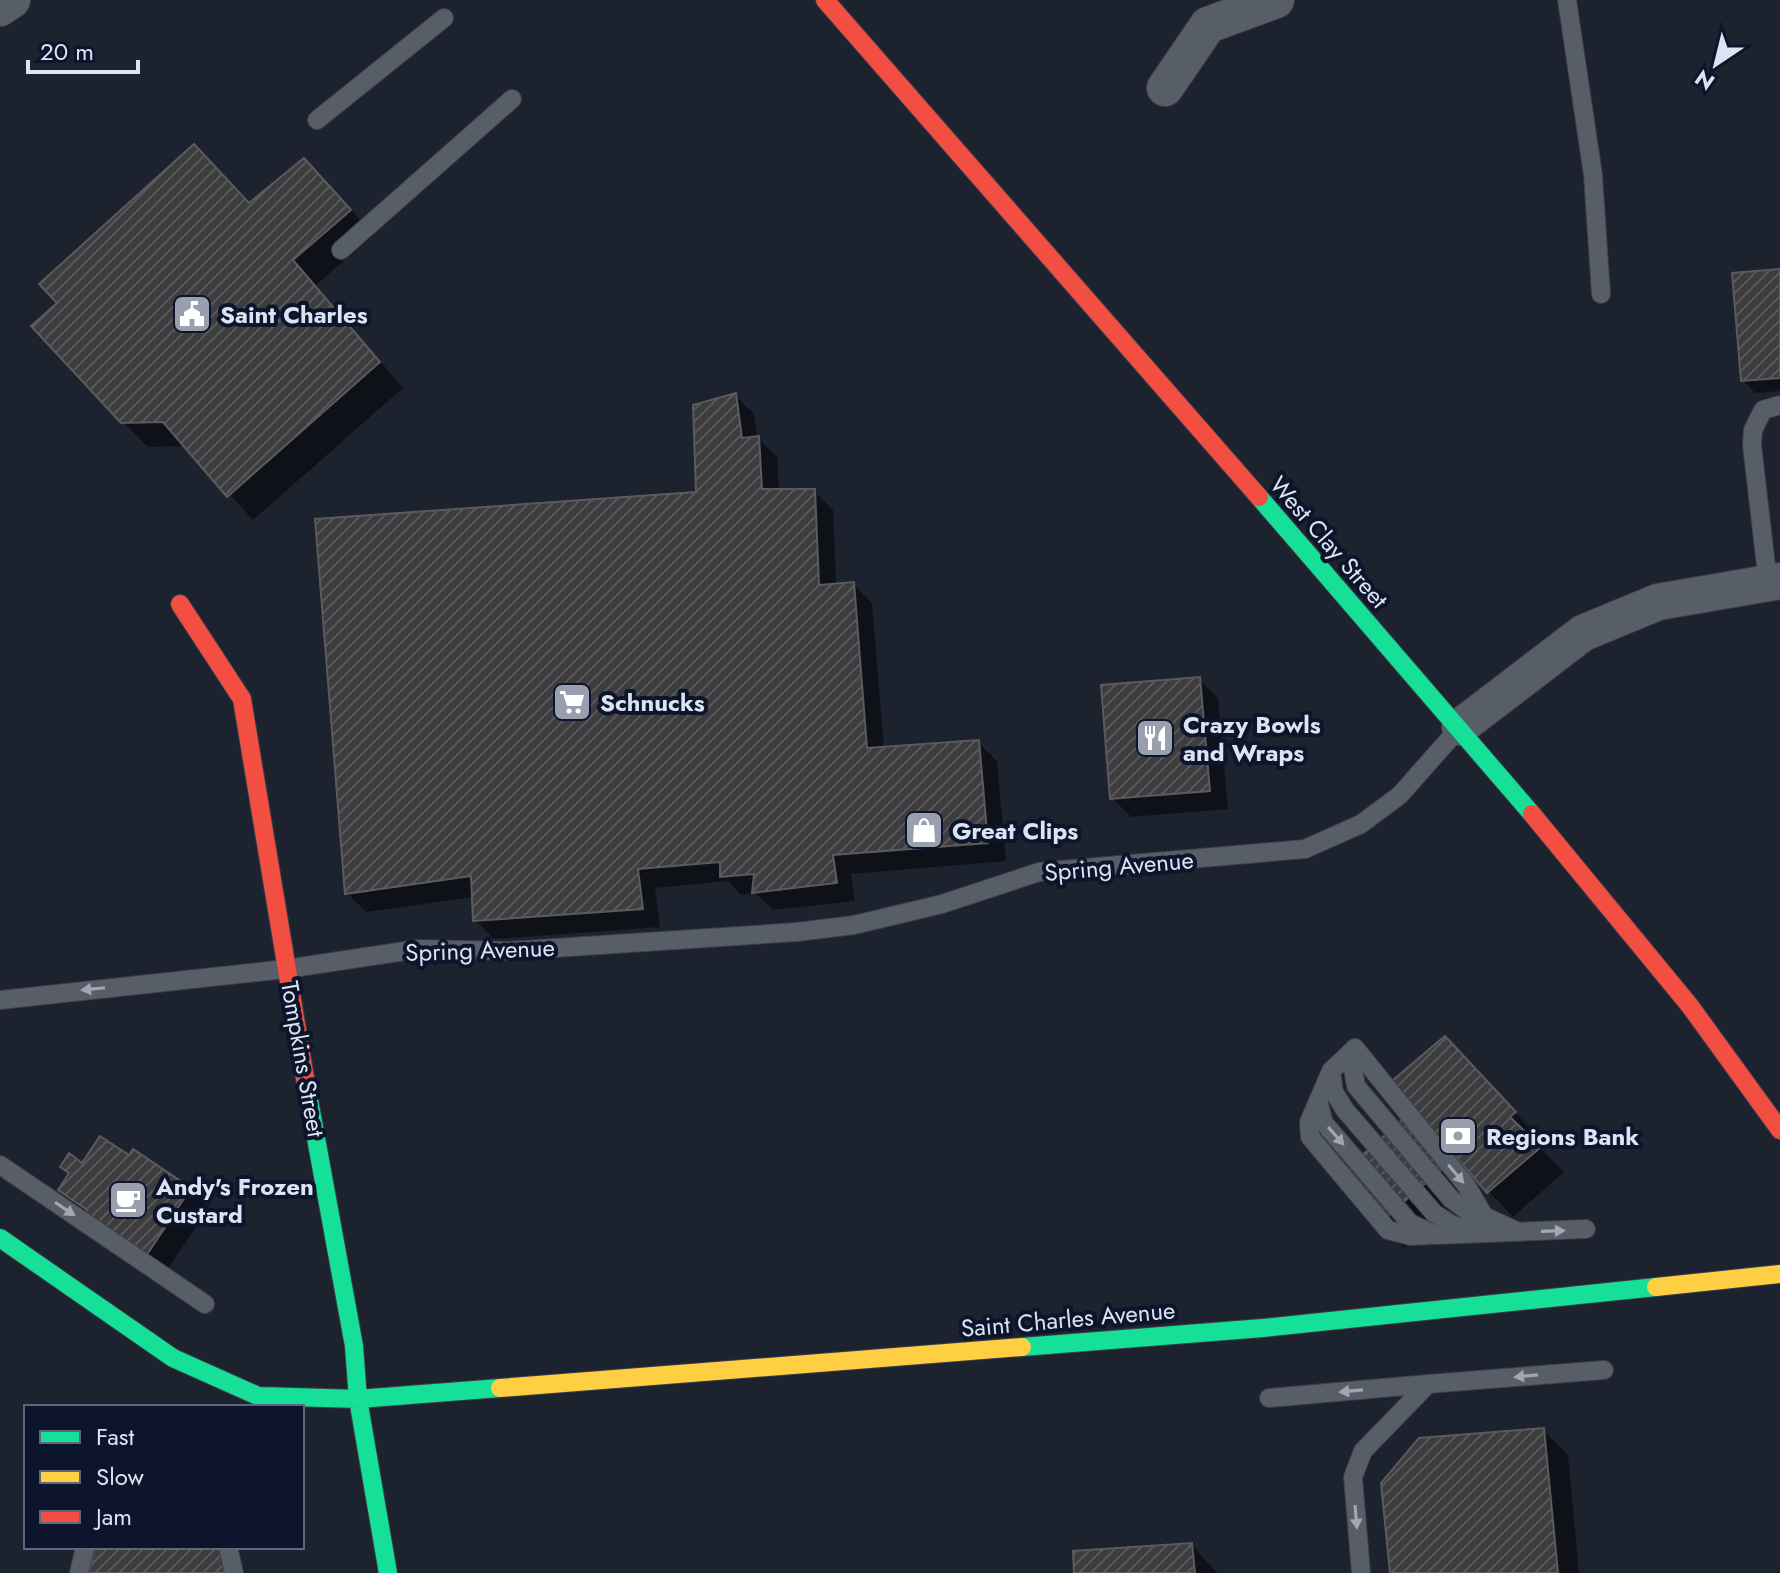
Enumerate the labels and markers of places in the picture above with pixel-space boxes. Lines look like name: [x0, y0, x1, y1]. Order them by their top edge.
public building icon: Saint Charles: [171, 293, 213, 335]
place label: Saint Charles: [220, 297, 368, 332]
supermarket icon: Schnucks: [551, 681, 593, 723]
place label: Schnucks: [600, 685, 705, 720]
place label: Crazy Bowls and Wraps: [1183, 707, 1321, 770]
restaurant icon: Crazy Bowls and Wraps: [1134, 717, 1176, 759]
shop icon: Great Clips: [903, 809, 945, 851]
place label: Great Clips: [952, 813, 1078, 848]
bank icon: Regions Bank: [1437, 1115, 1479, 1157]
place label: Regions Bank: [1486, 1119, 1639, 1154]
place label: Andy's Frozen Custard: [155, 1169, 314, 1232]
cafe icon: Andy's Frozen Custard: [107, 1179, 149, 1221]

